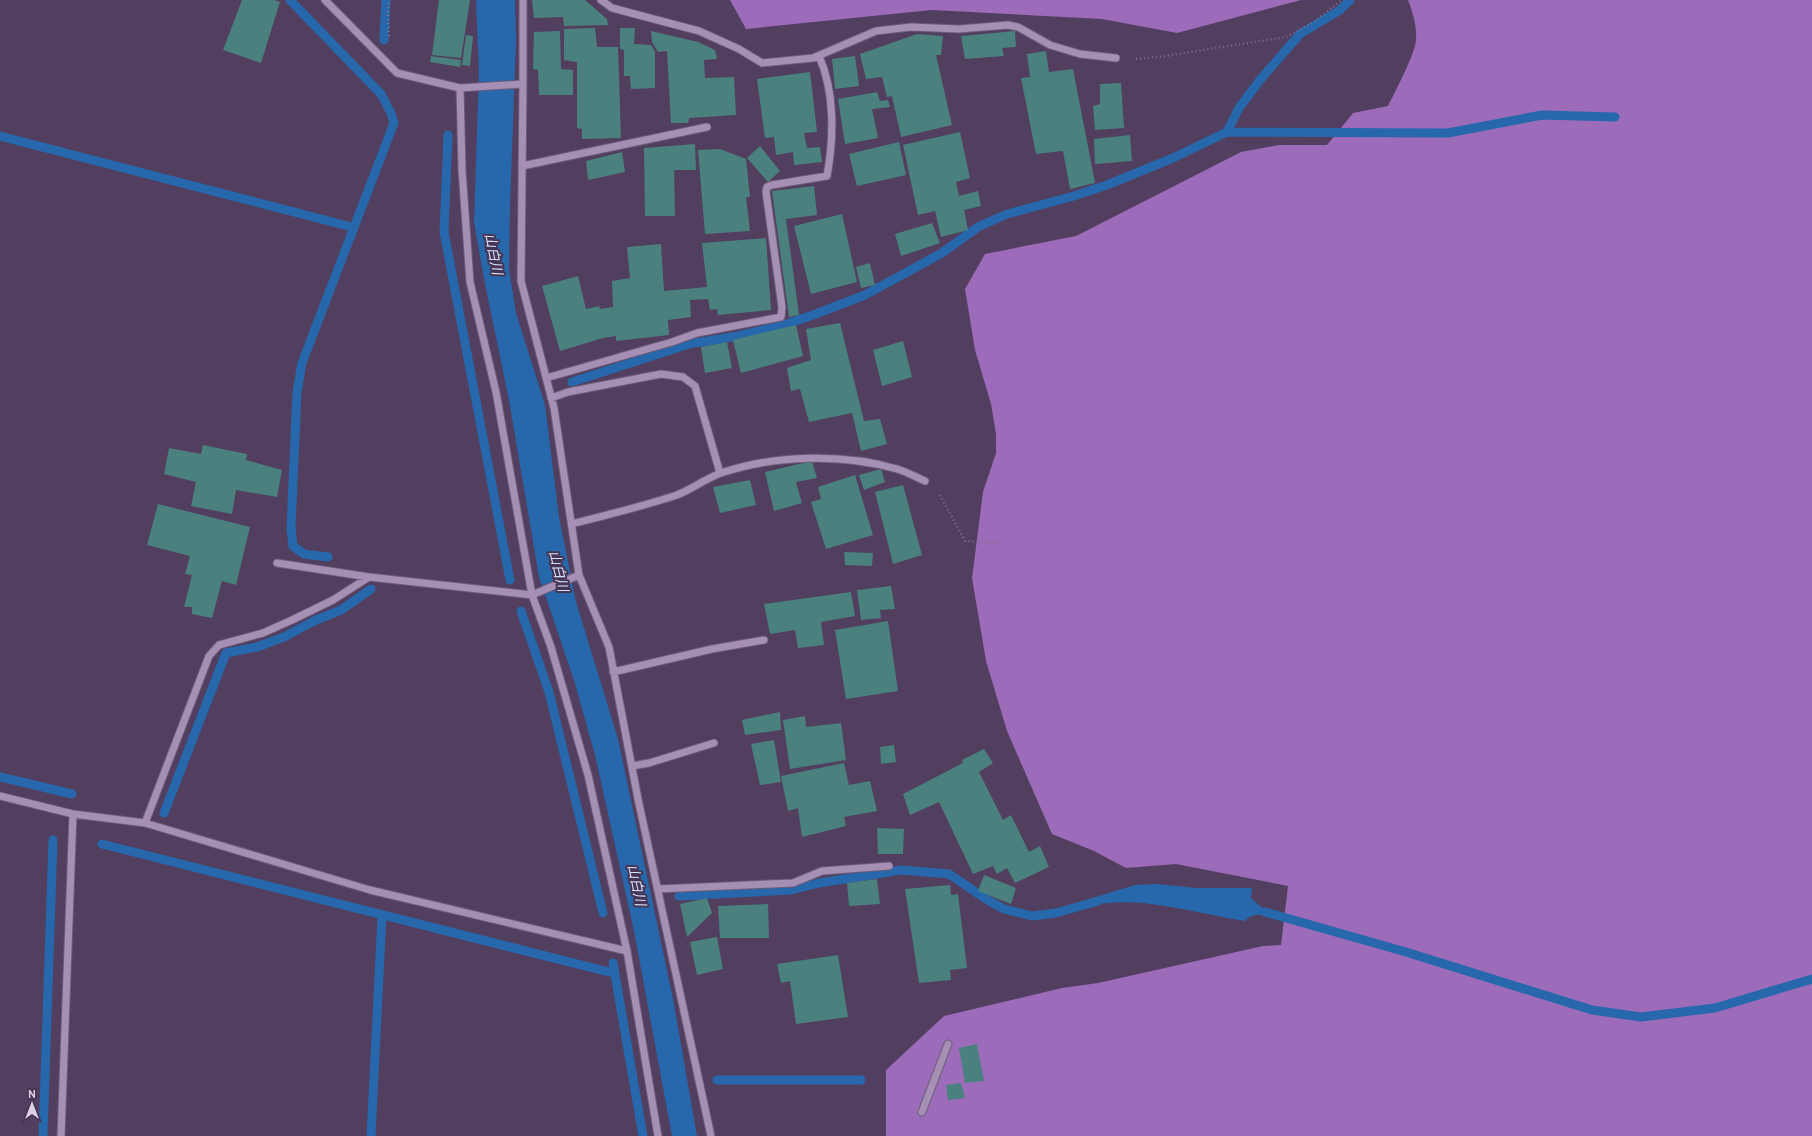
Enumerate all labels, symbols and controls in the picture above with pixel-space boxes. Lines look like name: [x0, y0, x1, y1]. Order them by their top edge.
water label: 山白川: [480, 232, 505, 278]
water label: 山白川: [544, 549, 571, 596]
water label: 山白川: [623, 863, 649, 910]
north arrow: [12, 1084, 52, 1124]
text: N: [28, 1088, 36, 1102]

